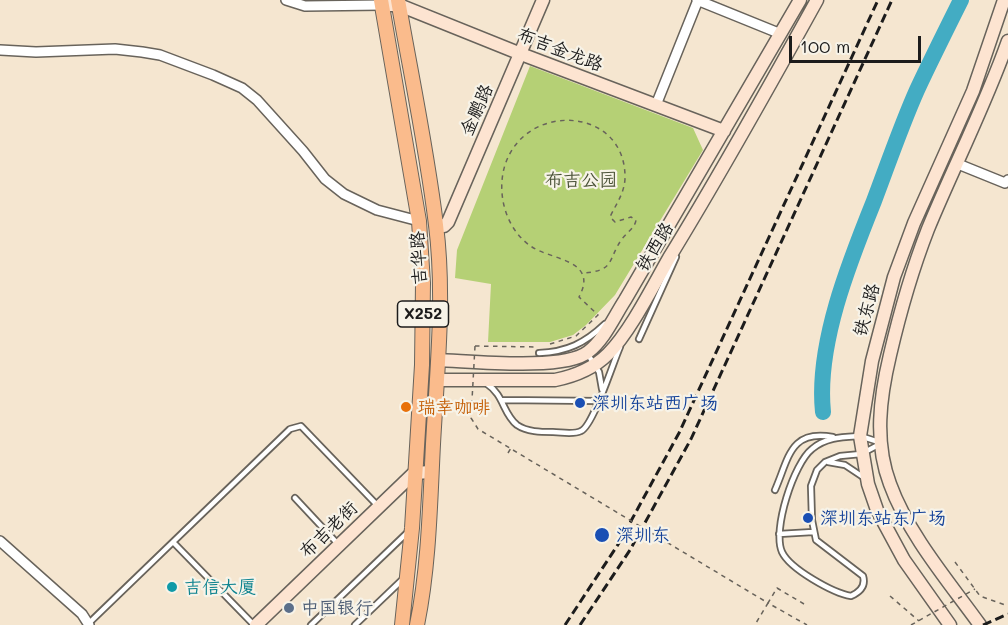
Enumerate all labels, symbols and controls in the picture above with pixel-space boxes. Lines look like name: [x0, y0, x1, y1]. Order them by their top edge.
street label: 布吉金龙路: [514, 24, 606, 76]
scale bar: [792, 24, 924, 62]
text: 100 m: [800, 34, 850, 58]
street label: 金鹏路: [456, 81, 498, 139]
park label: 布吉公园: [545, 169, 617, 191]
street label: 铁西路: [632, 218, 678, 276]
street label: 吉华路: [407, 230, 431, 286]
street label: 铁东路: [850, 281, 884, 339]
road number: X252: [398, 301, 448, 327]
place label: 深圳东站西广场: [592, 392, 718, 414]
place label: 瑞幸咖啡: [418, 396, 490, 418]
marker: 深圳东站西广场: [573, 396, 587, 410]
marker: 瑞幸咖啡: [399, 400, 413, 414]
street label: 布吉老街: [296, 497, 362, 563]
place label: 深圳东站东广场: [820, 507, 946, 529]
marker: 深圳东站东广场: [801, 511, 815, 525]
place label: 深圳东: [616, 524, 670, 546]
marker: 深圳东: [593, 526, 611, 544]
place label: 吉信大厦: [184, 576, 256, 598]
marker: 吉信大厦: [165, 580, 179, 594]
place label: 中国银行: [301, 597, 373, 619]
marker: 中国银行: [282, 601, 296, 615]

